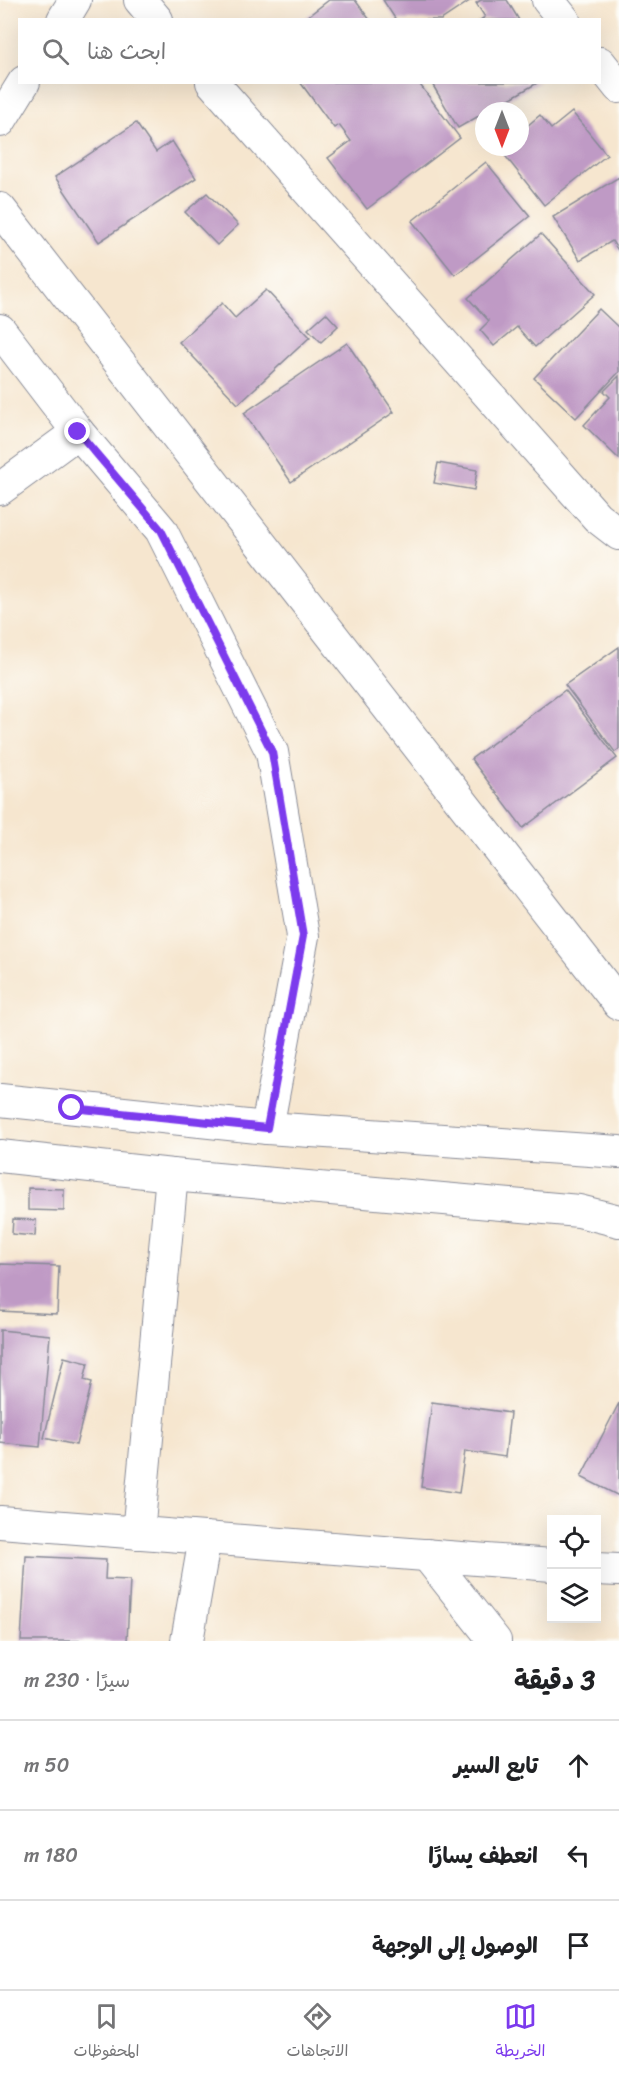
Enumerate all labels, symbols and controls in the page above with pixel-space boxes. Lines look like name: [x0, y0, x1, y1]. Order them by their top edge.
search box: [18, 18, 601, 84]
text: ابحث هنا: [87, 32, 166, 71]
icon: search: [39, 35, 72, 68]
north arrow: [475, 102, 529, 156]
route end: [64, 418, 90, 444]
route start: [58, 1094, 84, 1120]
map controls: [547, 1515, 601, 1623]
button: locate: [547, 1515, 601, 1569]
button: layers: [547, 1569, 601, 1623]
text: 3 دقيقة: [514, 1657, 595, 1703]
text: سيرًا · 230 m: [24, 1663, 130, 1698]
text: تابع السير: [454, 1746, 538, 1785]
text: 50 m: [24, 1748, 69, 1783]
icon: ahead: [562, 1749, 595, 1782]
text: انعطف يسارًا: [428, 1836, 538, 1875]
text: 180 m: [24, 1838, 78, 1873]
icon: left: [562, 1839, 595, 1872]
text: الوصول إلى الوجهة: [372, 1926, 538, 1965]
icon: arrive: [562, 1929, 595, 1962]
tab: المحفوظات: [74, 2000, 139, 2065]
tab: الاتجاهات: [287, 2000, 348, 2065]
tab: الخريطة: [496, 2000, 545, 2065]

